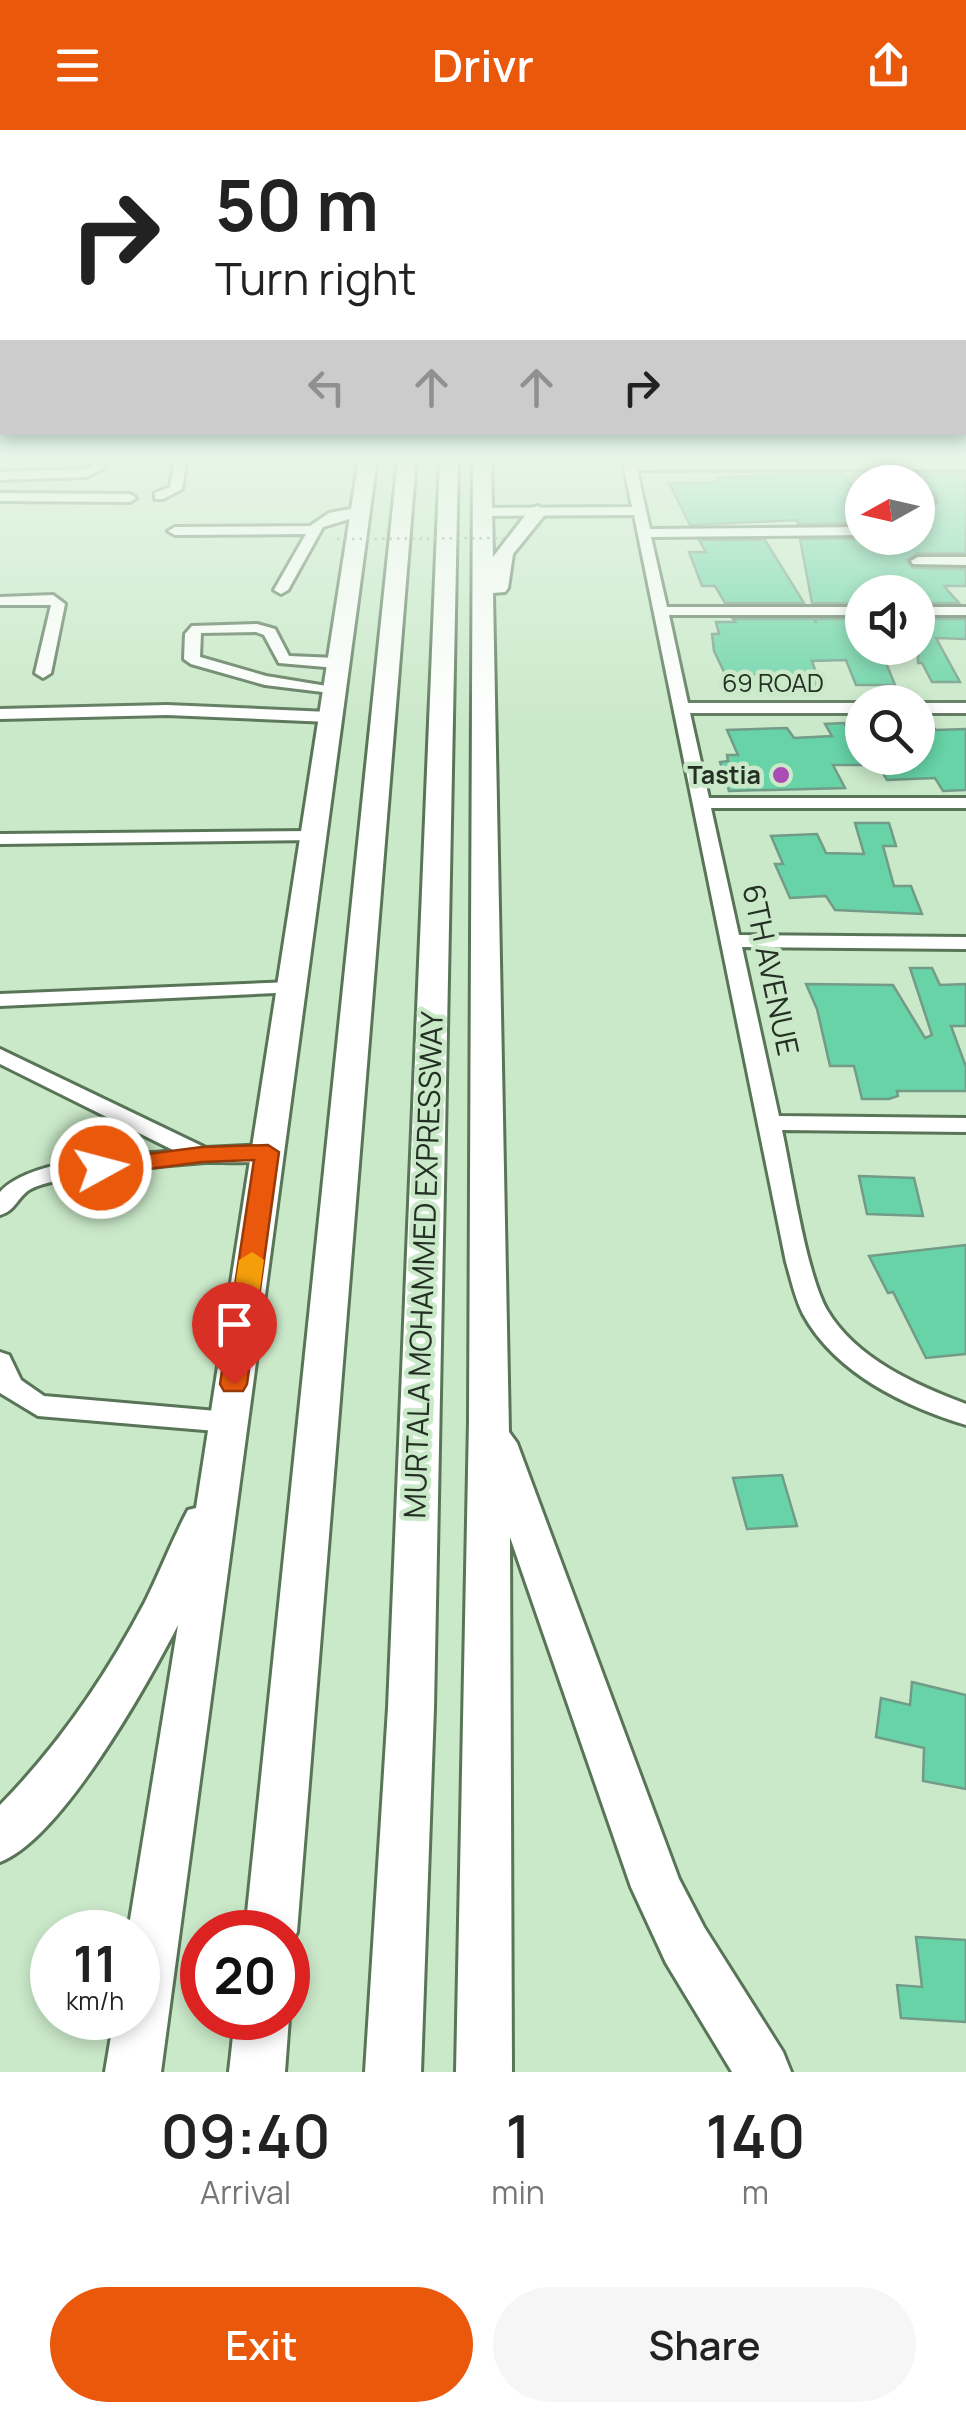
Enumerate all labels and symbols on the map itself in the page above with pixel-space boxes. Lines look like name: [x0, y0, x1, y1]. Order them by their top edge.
north arrow: [845, 465, 935, 555]
street label: 69 ROAD: [722, 665, 824, 700]
place label: Tastia: [687, 757, 761, 792]
marker: Tastia: [770, 764, 792, 786]
street label: 6TH AVENUE: [733, 880, 810, 1059]
street label: MURTALA MOHAMMED EXPRESSWAY: [393, 1010, 452, 1519]
position arrow: [49, 1116, 153, 1220]
pin: [192, 1282, 277, 1385]
speed limit sign: 20: [180, 1910, 310, 2040]

